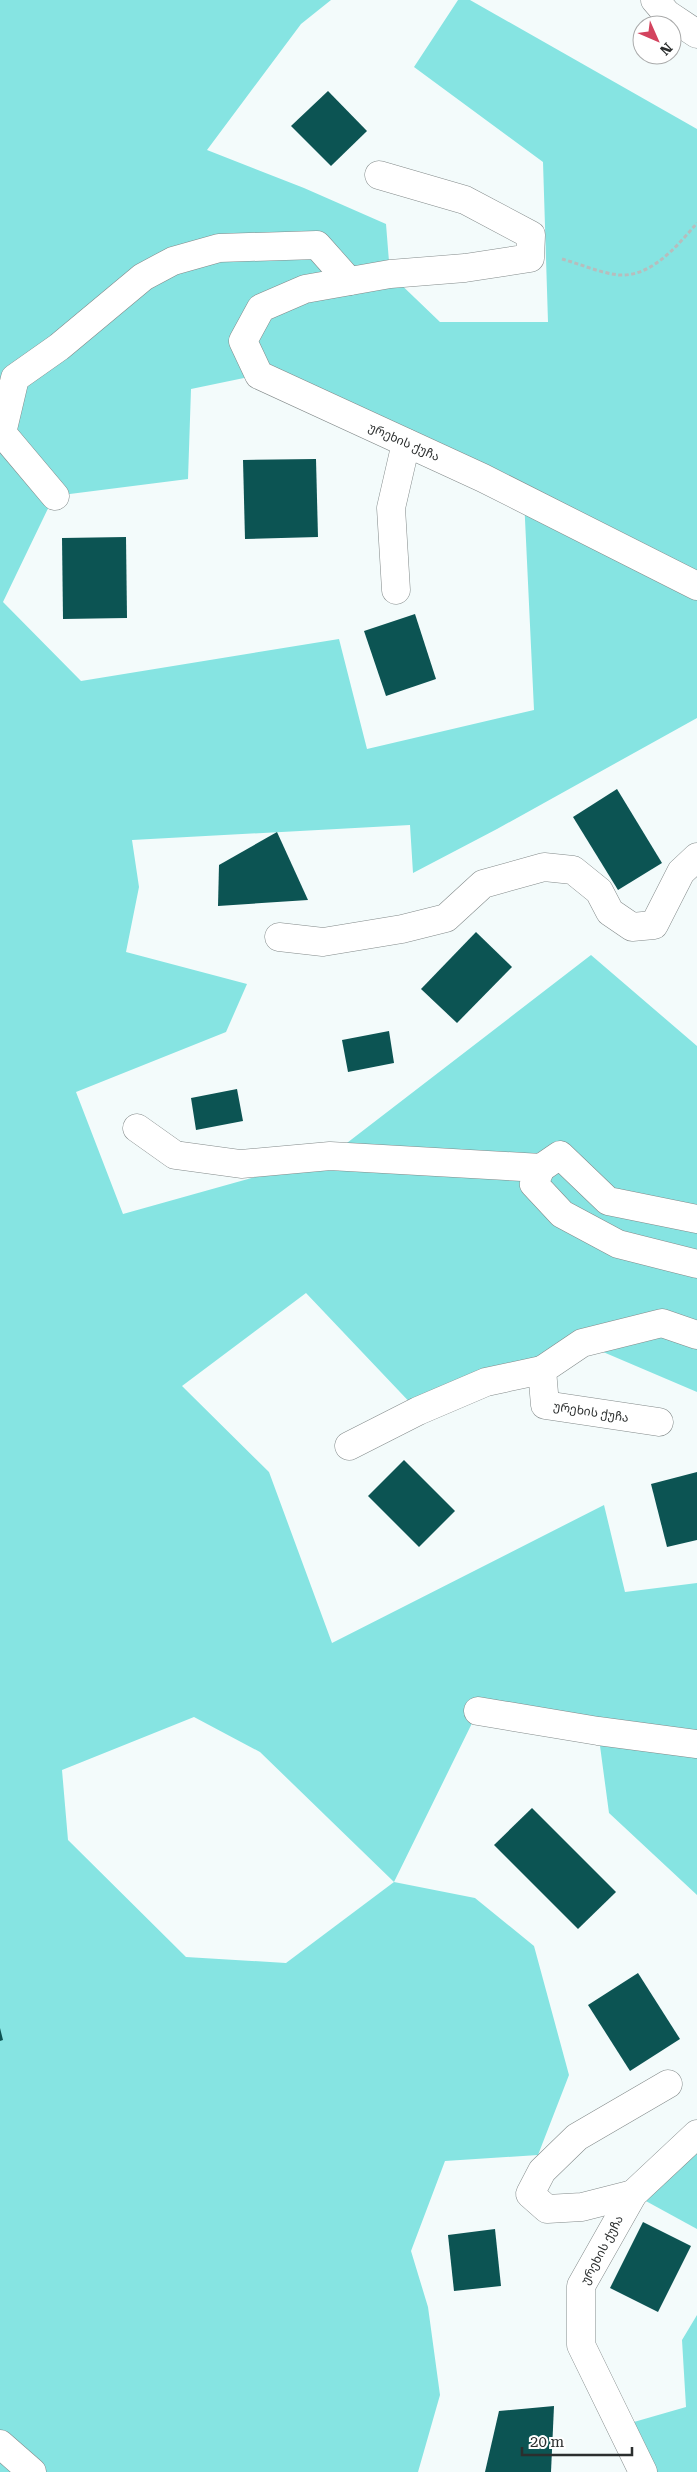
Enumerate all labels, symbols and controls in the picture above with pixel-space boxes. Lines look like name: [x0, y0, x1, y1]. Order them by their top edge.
north arrow: [632, 15, 682, 65]
text: N: [657, 40, 676, 59]
street label: ურეხის ქუჩა: [366, 420, 442, 464]
street label: ურეხის ქუჩა: [552, 1399, 630, 1425]
street label: ურეხის ქუჩა: [578, 2213, 626, 2287]
scale bar: [522, 2424, 632, 2456]
text: 20 m: [530, 2433, 565, 2451]

